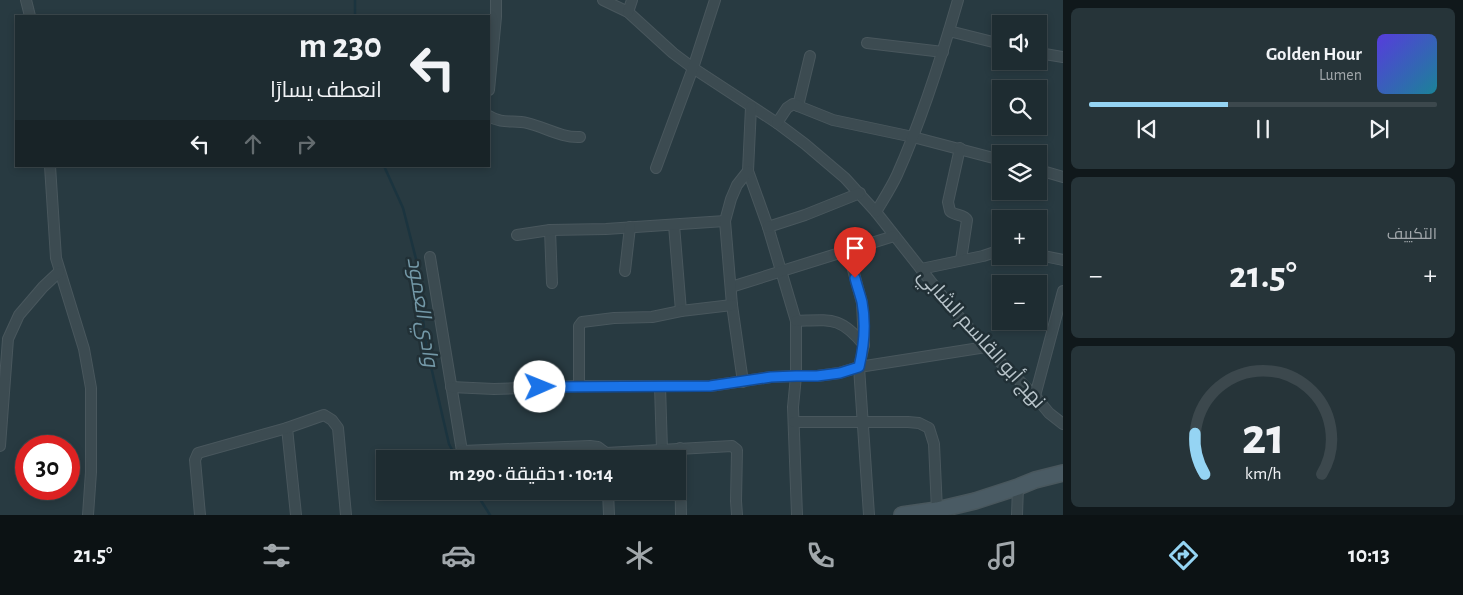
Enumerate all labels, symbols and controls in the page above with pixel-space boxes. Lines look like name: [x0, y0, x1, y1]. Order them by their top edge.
map controls: [992, 15, 1047, 330]
button: sound: [992, 15, 1047, 70]
text: 230 m: [299, 29, 382, 64]
icon: left: [400, 35, 465, 100]
text: Golden Hour: [1266, 45, 1362, 64]
text: Lumen: [1319, 67, 1362, 83]
text: انعطف يسارًا: [270, 79, 382, 101]
button: search: [992, 80, 1047, 135]
icon: previous: [1133, 115, 1161, 143]
icon: pause: [1249, 115, 1277, 143]
icon: next: [1365, 115, 1393, 143]
icon: left: [186, 130, 214, 158]
icon: ahead: [239, 130, 267, 158]
icon: right: [292, 130, 320, 158]
button: layers: [992, 145, 1047, 200]
button: +: [992, 210, 1047, 265]
text: التكييف: [1387, 226, 1437, 242]
pin: [834, 227, 876, 278]
icon: arrive: [841, 234, 869, 262]
water label: وادي العمود: [398, 256, 442, 371]
text: 21.5°: [1229, 257, 1297, 295]
text: −: [1089, 262, 1102, 290]
text: +: [1424, 262, 1437, 290]
street label: نهج أبو القاسم الشابي: [910, 263, 1051, 415]
button: −: [992, 275, 1047, 330]
position arrow: [513, 360, 565, 412]
text: 21: [1241, 411, 1285, 463]
speed limit sign: 30: [15, 435, 80, 500]
text: 10:14 · 1 دقيقة · 290 m: [449, 465, 613, 484]
text: km/h: [1245, 465, 1281, 483]
icon: filters: [259, 538, 294, 573]
icon: car: [441, 538, 476, 573]
icon: climate: [622, 538, 657, 573]
icon: phone: [803, 538, 838, 573]
icon: music: [985, 538, 1020, 573]
icon: directions: [1166, 538, 1201, 573]
text: 21.5°: [73, 544, 113, 566]
text: 10:13: [1348, 544, 1390, 566]

